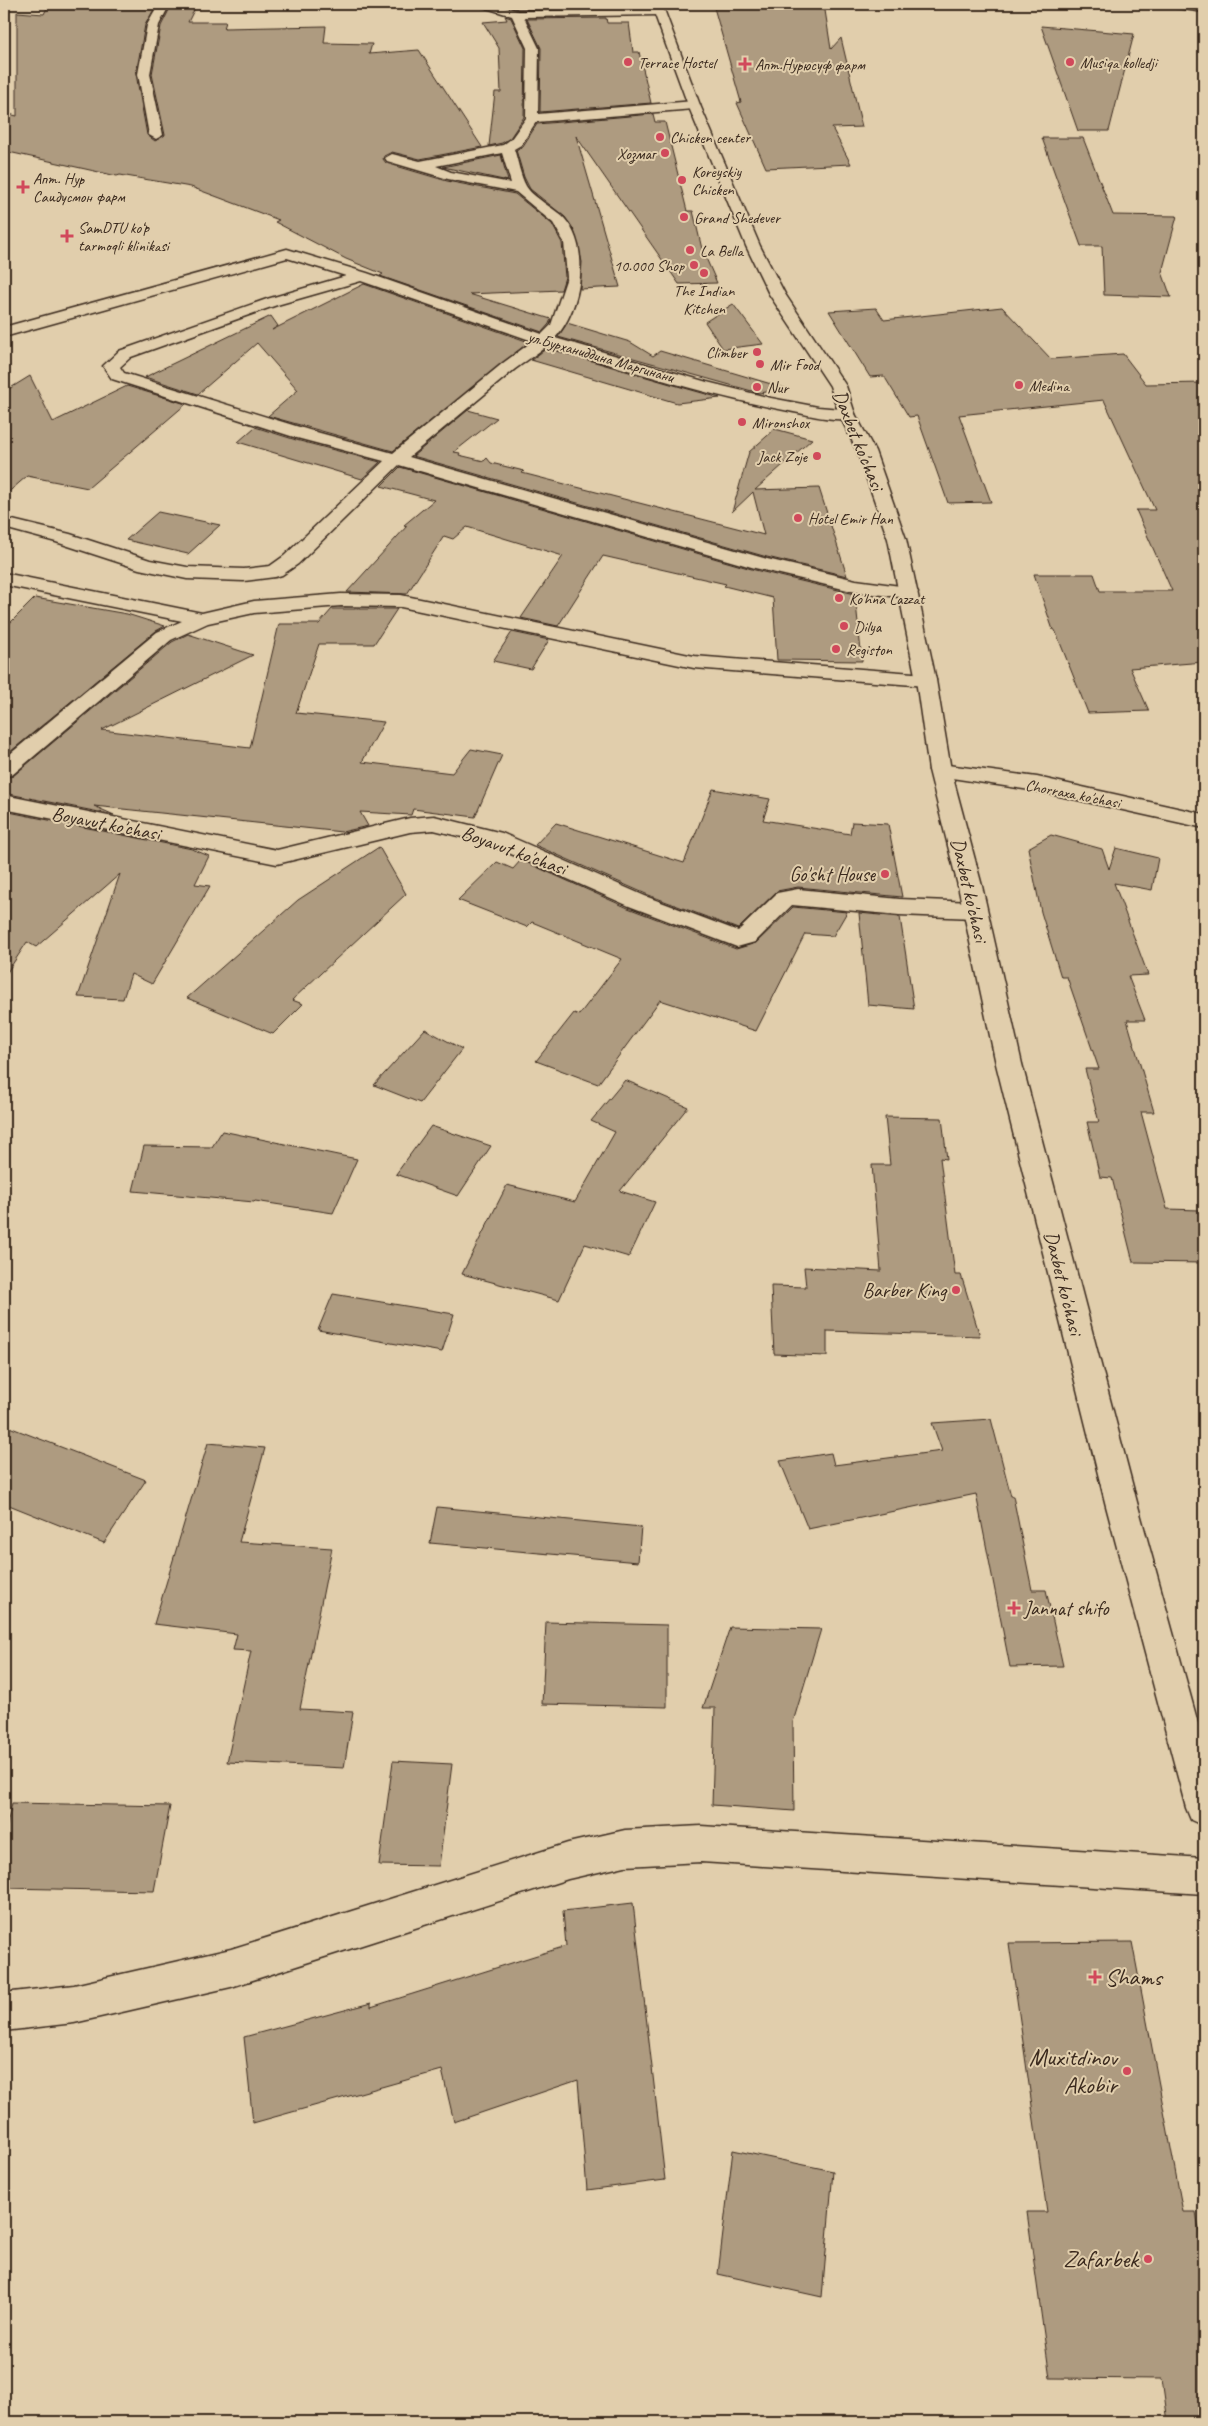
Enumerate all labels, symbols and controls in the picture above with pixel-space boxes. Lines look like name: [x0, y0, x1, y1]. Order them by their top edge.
place label: Terrace Hostel: [638, 53, 719, 73]
place label: Musiqa kolledji: [1080, 53, 1159, 73]
place label: Апт.Нурюсуф фарм: [755, 55, 866, 75]
marker: Terrace Hostel: [622, 56, 634, 68]
marker: Musiqa kolledji: [1064, 56, 1076, 68]
marker: Апт.Нурюсуф фарм: [739, 58, 751, 70]
place label: Chicken center: [670, 128, 751, 148]
marker: Chicken center: [654, 131, 666, 143]
place label: Хозмаг: [617, 144, 658, 164]
marker: Хозмаг: [659, 147, 671, 159]
place label: Koreyskiy Chicken: [692, 162, 743, 200]
place label: Апт. Нур Саидусмон фарм: [33, 169, 126, 207]
marker: Koreyskiy Chicken: [676, 174, 688, 186]
marker: Апт. Нур Саидусмон фарм: [17, 181, 29, 193]
place label: Grand Shedever: [694, 208, 782, 228]
marker: Grand Shedever: [678, 211, 690, 223]
place label: SamDTU ko‘p tarmoqli klinikasi: [78, 218, 171, 256]
marker: SamDTU ko‘p tarmoqli klinikasi: [60, 229, 74, 243]
place label: La Bella: [700, 241, 744, 261]
marker: La Bella: [684, 244, 696, 256]
place label: 10.000 Shop: [614, 256, 685, 276]
marker: 10.000 Shop: [688, 259, 700, 271]
marker: The Indian Kitchen: [698, 267, 710, 279]
place label: The Indian Kitchen: [674, 281, 735, 319]
street label: ул.Бурханиддина Маргинани: [525, 326, 677, 388]
place label: Climber: [706, 343, 749, 363]
marker: Climber: [751, 346, 763, 358]
place label: Mir Food: [770, 355, 822, 375]
marker: Mir Food: [754, 358, 766, 370]
place label: Medina: [1029, 376, 1070, 396]
place label: Nur: [767, 378, 791, 398]
marker: Medina: [1013, 379, 1025, 391]
marker: Nur: [751, 381, 763, 393]
street label: Daxbet ko'chasi: [827, 386, 891, 496]
place label: Mironshox: [752, 413, 811, 433]
marker: Mironshox: [736, 416, 748, 428]
place label: Jack Zoje: [756, 447, 809, 467]
marker: Jack Zoje: [811, 450, 823, 462]
place label: Hotel Emir Han: [808, 509, 894, 529]
marker: Hotel Emir Han: [792, 512, 804, 524]
place label: Ko'hna Lazzat: [849, 589, 926, 609]
marker: Ko'hna Lazzat: [833, 592, 845, 604]
place label: Dilya: [854, 617, 883, 637]
marker: Dilya: [838, 620, 850, 632]
place label: Registon: [846, 640, 893, 660]
marker: Registon: [830, 643, 842, 655]
street label: Chorraxa ko'chasi: [1024, 775, 1124, 813]
street label: Boyavut ko'chasi: [50, 801, 164, 847]
street label: Boyavut ko'chasi: [458, 820, 572, 882]
street label: Daxbet ko'chasi: [945, 836, 994, 947]
place label: Go'sht House: [789, 862, 876, 887]
marker: Go'sht House: [879, 868, 891, 880]
street label: Daxbet ko'chasi: [1039, 1229, 1089, 1340]
place label: Barber King: [863, 1278, 948, 1303]
marker: Barber King: [950, 1284, 962, 1296]
place label: Jannat shifo: [1023, 1596, 1110, 1621]
marker: Jannat shifo: [1008, 1602, 1020, 1614]
place label: Shams: [1105, 1962, 1163, 1992]
marker: Shams: [1089, 1971, 1101, 1983]
place label: Muxitdinov Akobir: [1029, 2042, 1119, 2100]
marker: Muxitdinov Akobir: [1121, 2065, 1133, 2077]
place label: Zafarbek: [1063, 2244, 1140, 2274]
marker: Zafarbek: [1142, 2253, 1154, 2265]

